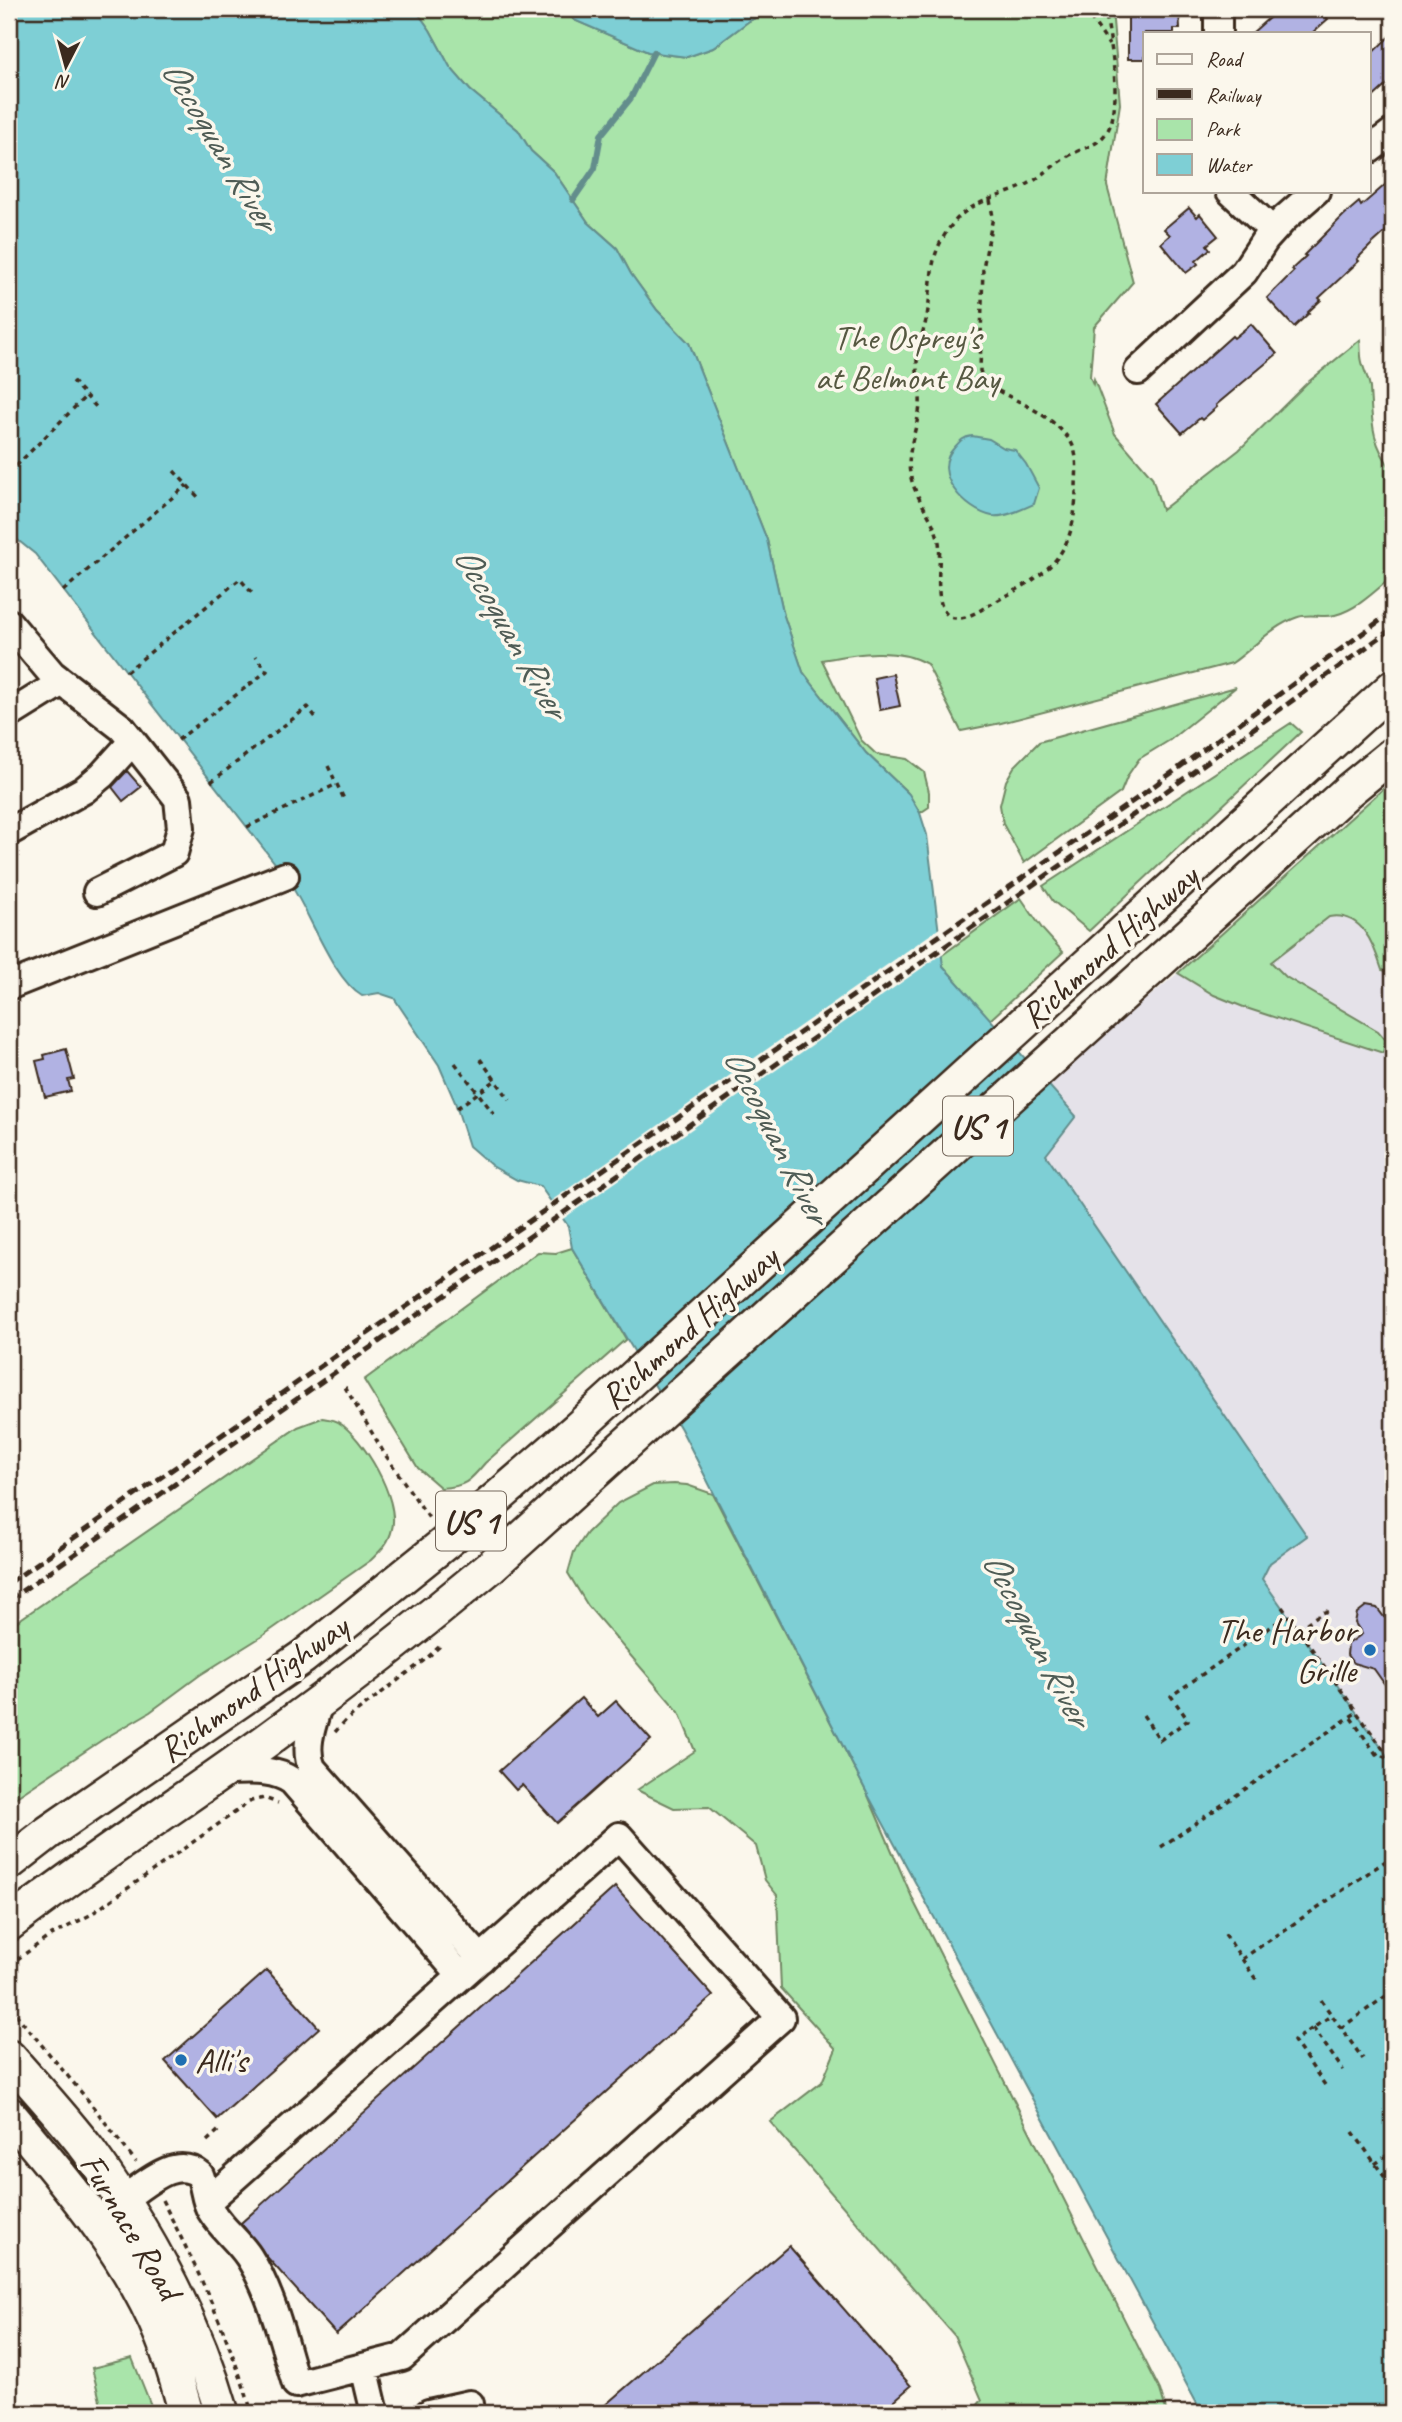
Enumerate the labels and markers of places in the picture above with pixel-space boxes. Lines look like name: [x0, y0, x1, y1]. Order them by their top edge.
place label: The Harbor Grille: [1217, 1608, 1359, 1693]
marker: The Harbor Grille: [1362, 1642, 1378, 1658]
place label: Alli's: [195, 2038, 250, 2083]
marker: Alli's: [173, 2052, 189, 2068]

